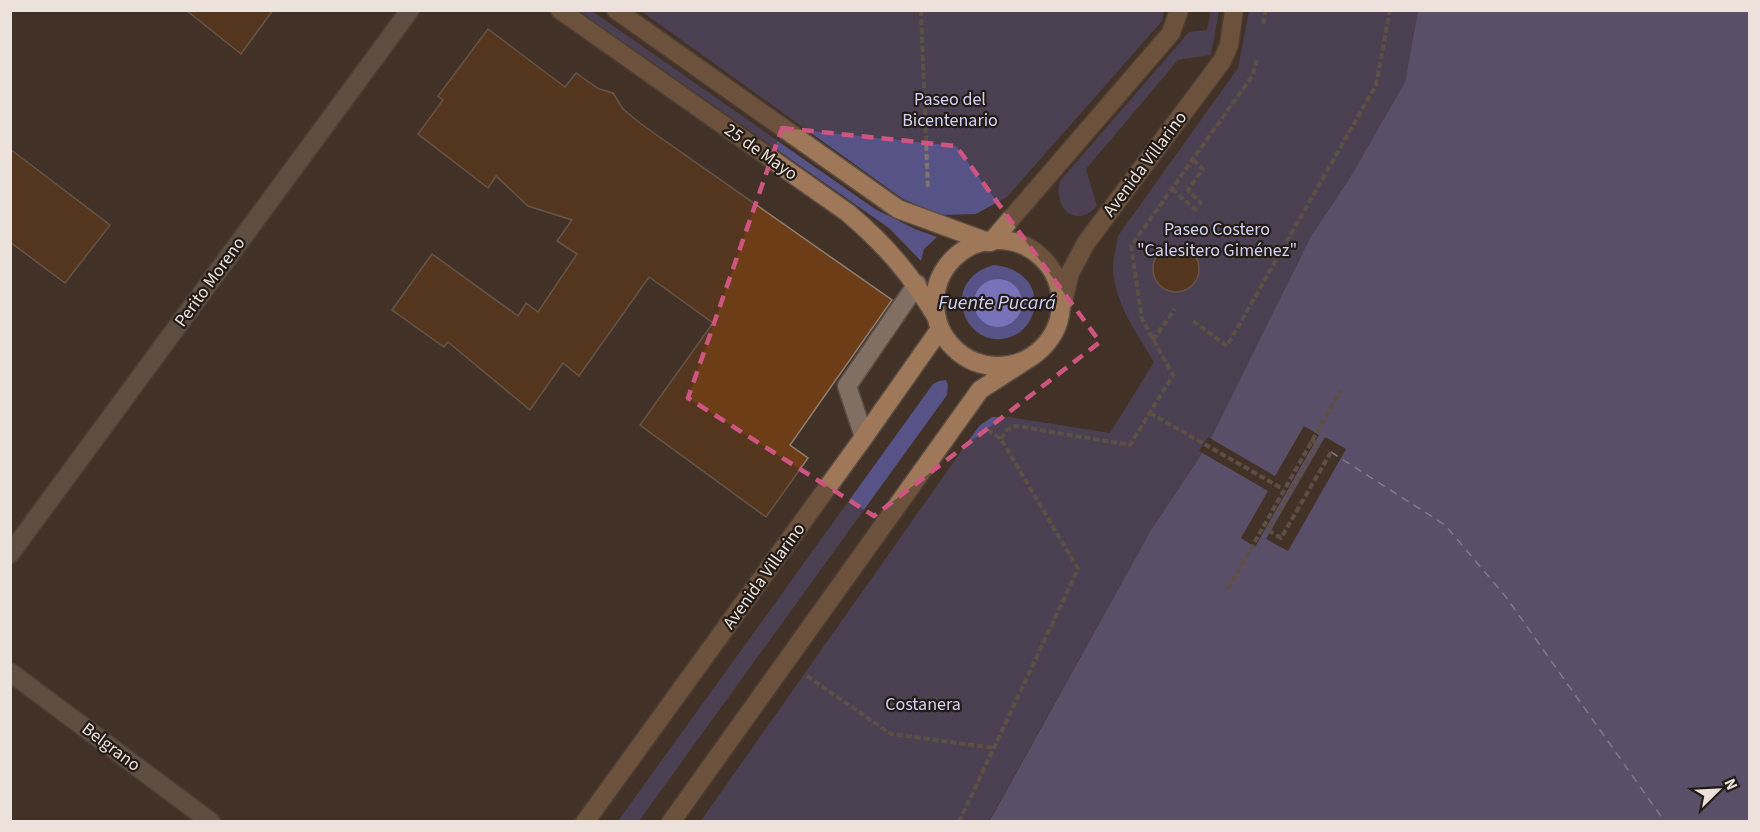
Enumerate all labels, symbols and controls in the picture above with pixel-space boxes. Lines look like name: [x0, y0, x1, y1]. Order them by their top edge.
park label: Paseo del Bicentenario: [902, 87, 998, 133]
street label: Avenida Villarino: [1097, 106, 1193, 222]
street label: 25 de Mayo: [719, 118, 803, 186]
park label: Paseo Costero "Calesitero Giménez": [1137, 217, 1297, 263]
street label: Perito Moreno: [169, 232, 251, 332]
water label: Fuente Pucará: [938, 289, 1056, 317]
street label: Avenida Villarino: [717, 518, 811, 634]
park label: Costanera: [885, 692, 961, 717]
street label: Belgrano: [76, 717, 146, 777]
north arrow: [1688, 760, 1748, 820]
text: N: [1719, 775, 1743, 794]

